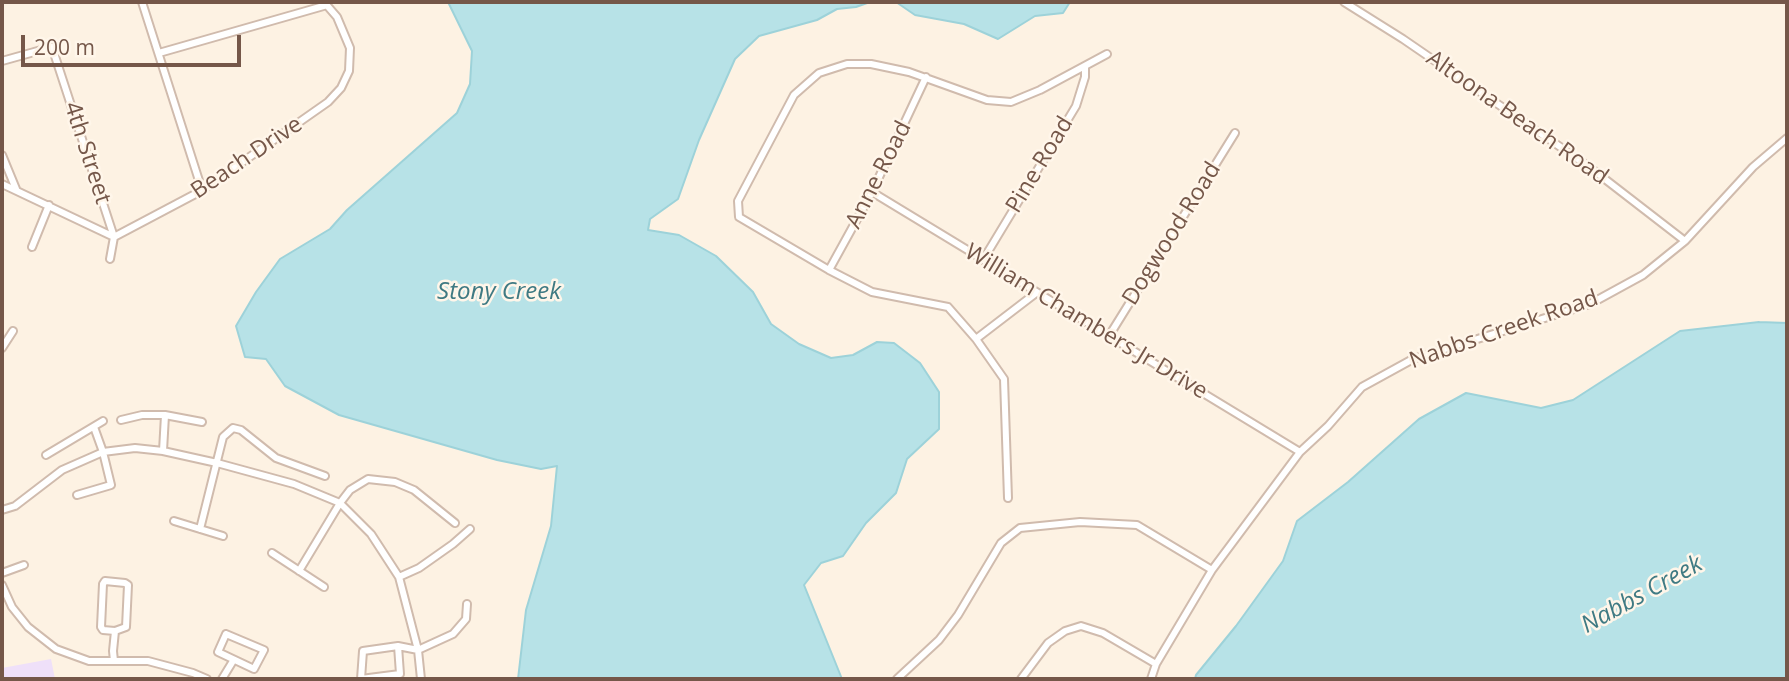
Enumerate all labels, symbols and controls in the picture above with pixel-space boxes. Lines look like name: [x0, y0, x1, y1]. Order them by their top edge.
scale bar: [24, 21, 245, 65]
text: 200 m: [34, 33, 95, 61]
street label: Altoona Beach Road: [1421, 45, 1613, 191]
street label: 4th Street: [58, 98, 116, 208]
street label: Beach Drive: [186, 111, 308, 205]
street label: Pine Road: [1000, 112, 1080, 218]
street label: Anne Road: [840, 117, 918, 233]
street label: Dogwood Road: [1117, 157, 1227, 311]
street label: William Chambers Jr Drive: [960, 238, 1212, 406]
water label: Stony Creek: [437, 278, 561, 306]
street label: Nabbs Creek Road: [1406, 285, 1602, 375]
water label: Nabbs Creek: [1576, 550, 1708, 640]

